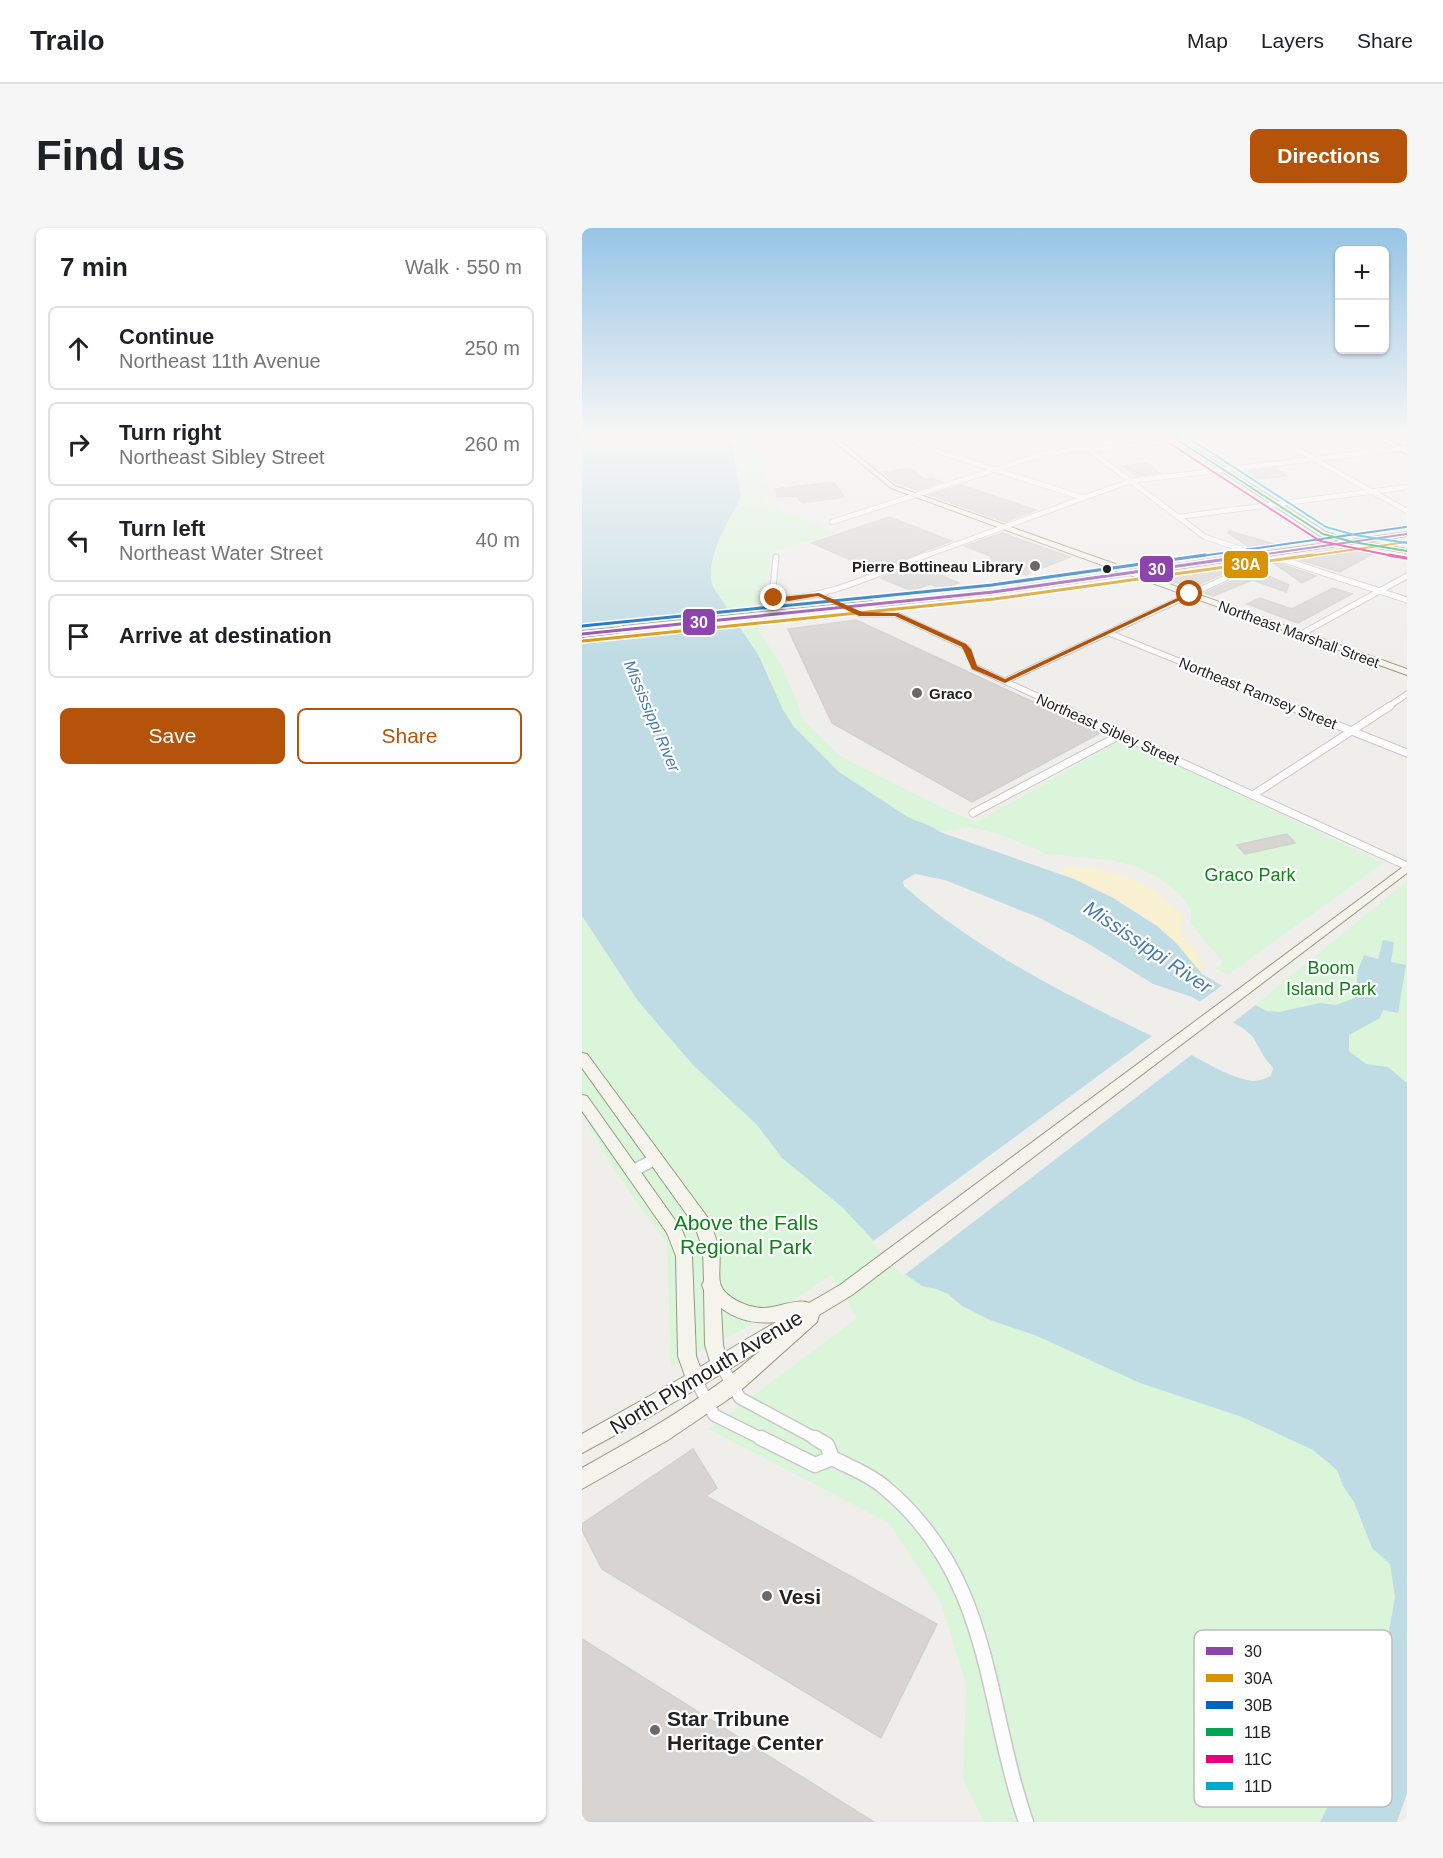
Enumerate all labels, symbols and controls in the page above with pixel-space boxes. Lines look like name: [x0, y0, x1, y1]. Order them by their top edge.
text: Trailo: [30, 25, 105, 56]
text: Map: [1187, 29, 1228, 52]
text: Layers: [1261, 29, 1324, 52]
text: Share: [1357, 29, 1413, 52]
button: Directions: [1250, 129, 1407, 183]
text: Find us: [36, 132, 185, 179]
map controls: [1335, 246, 1389, 354]
button: +: [1335, 246, 1389, 300]
text: 7 min: [60, 252, 128, 282]
text: Walk · 550 m: [405, 256, 522, 278]
button: −: [1335, 300, 1389, 354]
text: Continue: [119, 324, 214, 349]
icon: ahead: [62, 332, 95, 365]
text: 250 m: [464, 337, 520, 359]
text: Northeast 11th Avenue: [119, 350, 321, 372]
text: Turn right: [119, 420, 221, 445]
icon: right: [62, 428, 95, 461]
text: 260 m: [464, 433, 520, 455]
text: Northeast Sibley Street: [119, 446, 325, 468]
text: Turn left: [119, 516, 205, 541]
icon: left: [62, 524, 95, 557]
text: 40 m: [476, 529, 520, 551]
text: Northeast Water Street: [119, 542, 323, 564]
line badge: 30A: [1223, 550, 1269, 579]
line badge: 30: [1139, 555, 1174, 583]
text: 30A: [1231, 556, 1261, 573]
place label: Pierre Bottineau Library: [852, 558, 1024, 575]
marker: Pierre Bottineau Library: [1028, 559, 1042, 573]
text: 30: [1148, 561, 1166, 578]
unlabelled marker: [1101, 563, 1113, 575]
route start: [1176, 580, 1202, 606]
route end: [760, 584, 786, 610]
street label: Northeast Marshall Street: [1216, 597, 1383, 671]
line badge: 30: [682, 608, 716, 636]
text: 30: [690, 614, 708, 631]
icon: arrive: [62, 620, 95, 653]
text: Arrive at destination: [119, 623, 332, 648]
street label: Northeast Ramsey Street: [1177, 654, 1340, 733]
water label: Mississippi River: [621, 658, 683, 775]
place label: Graco: [929, 685, 972, 702]
marker: Graco: [910, 686, 924, 700]
street label: Northeast Sibley Street: [1034, 690, 1183, 768]
button: Save: [60, 708, 285, 764]
button: Share: [297, 708, 522, 764]
park label: Graco Park: [1204, 865, 1297, 885]
water label: Mississippi River: [1080, 896, 1217, 999]
park label: Boom Island Park: [1286, 958, 1377, 999]
park label: Above the Falls Regional Park: [674, 1211, 818, 1258]
street label: North Plymouth Avenue: [606, 1305, 806, 1439]
place label: Vesi: [779, 1585, 821, 1608]
marker: Vesi: [760, 1589, 774, 1603]
legend: [1194, 1630, 1392, 1807]
text: 30: [1244, 1643, 1262, 1660]
text: 30A: [1244, 1670, 1273, 1687]
text: 30B: [1244, 1697, 1272, 1714]
place label: Star Tribune Heritage Center: [667, 1707, 823, 1754]
marker: Star Tribune Heritage Center: [648, 1723, 662, 1737]
text: 11B: [1244, 1724, 1271, 1741]
text: 11C: [1244, 1751, 1272, 1768]
text: 11D: [1244, 1778, 1272, 1795]

